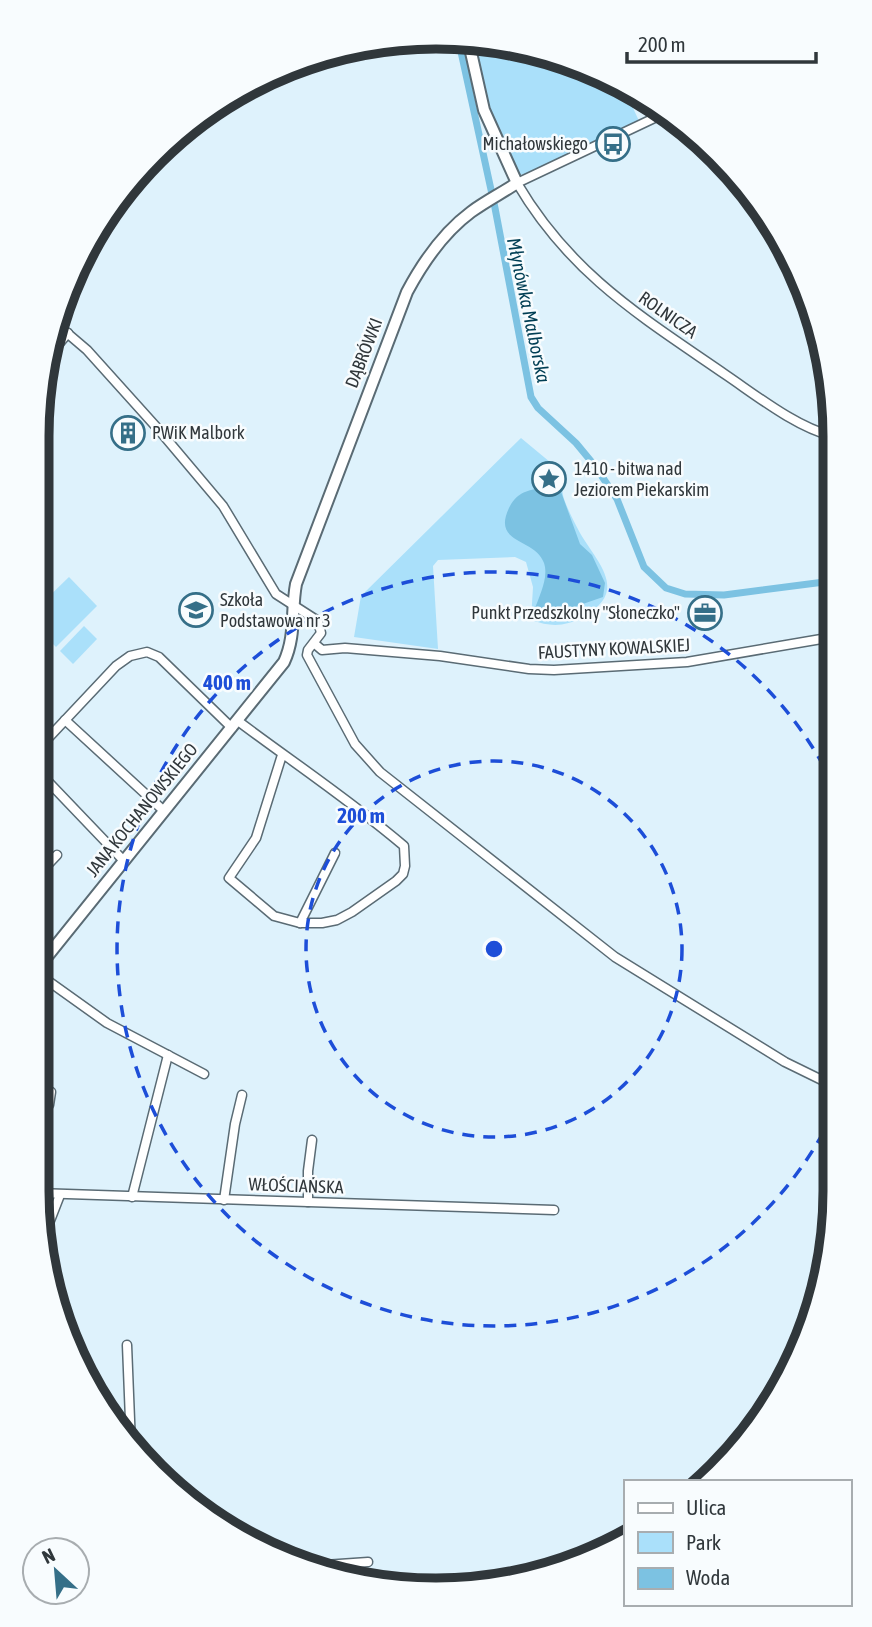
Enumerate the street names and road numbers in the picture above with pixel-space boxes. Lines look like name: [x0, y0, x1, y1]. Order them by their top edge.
street label: ROLNICZA: [635, 287, 702, 342]
street label: DĄBRÓWKI: [341, 315, 386, 391]
street label: FAUSTYNY KOWALSKIEJ: [537, 634, 691, 663]
street label: JANA KOCHANOWSKIEGO: [81, 739, 202, 881]
street label: WŁOŚCIAŃSKA: [248, 1173, 344, 1198]

